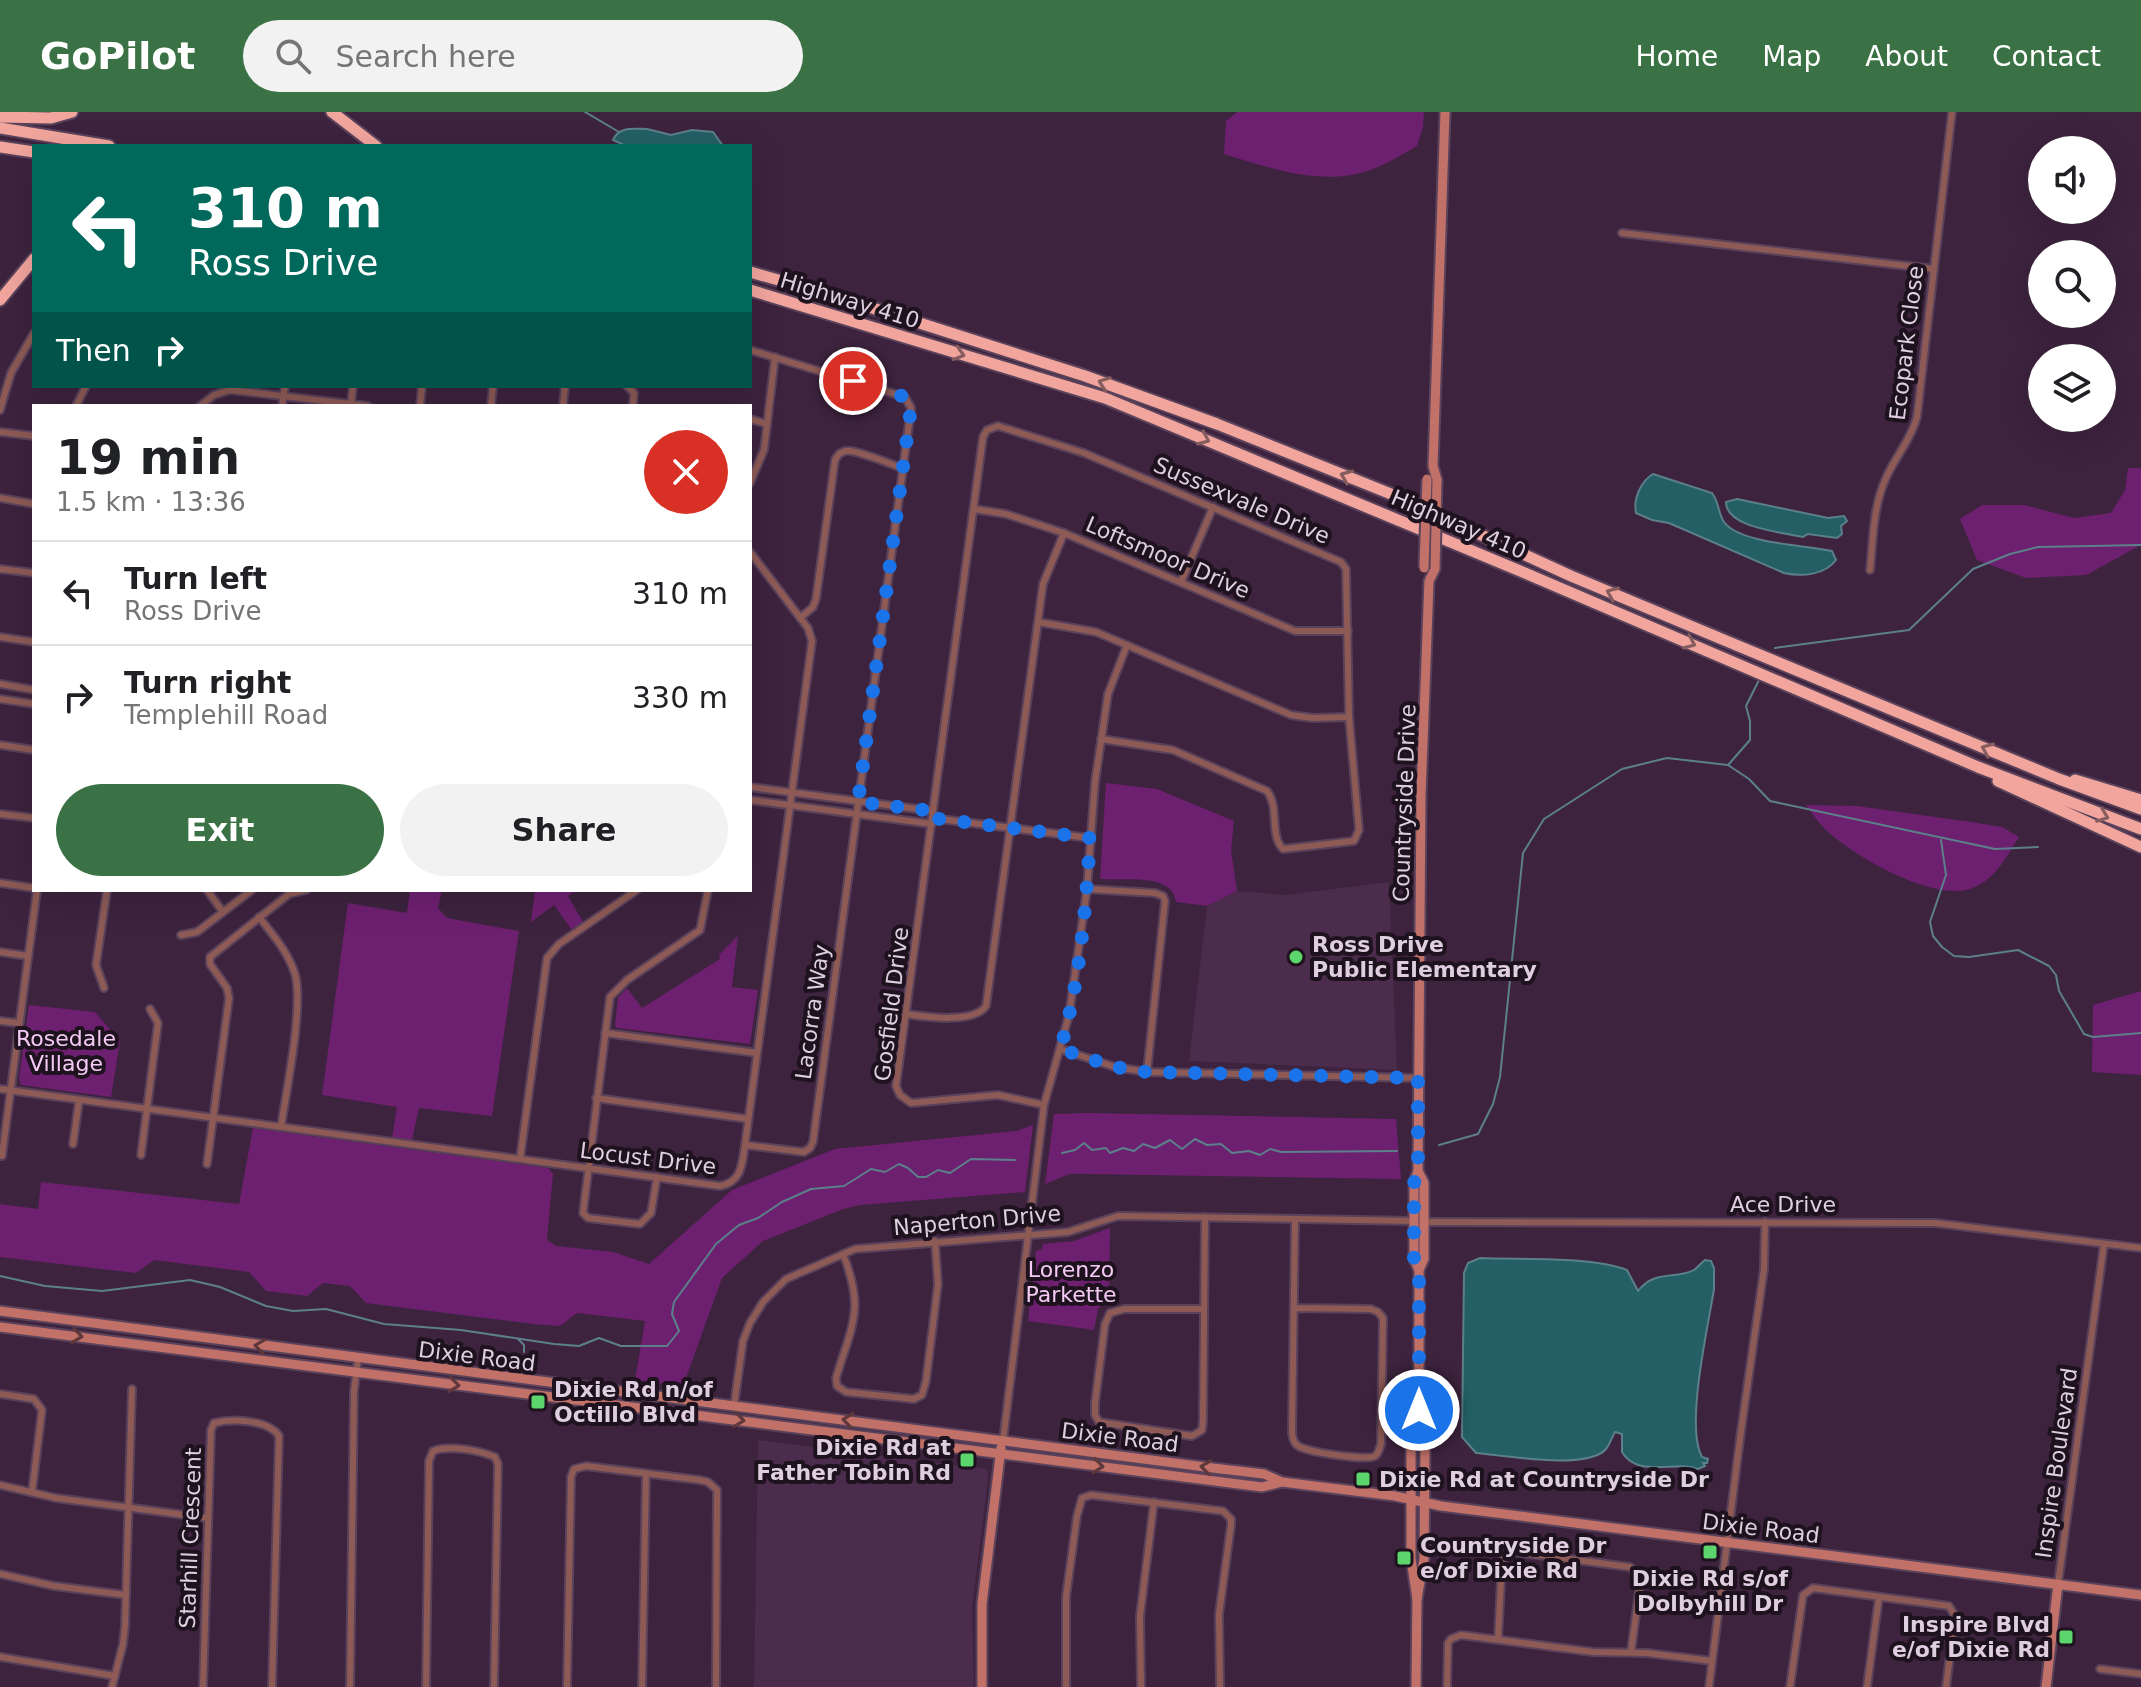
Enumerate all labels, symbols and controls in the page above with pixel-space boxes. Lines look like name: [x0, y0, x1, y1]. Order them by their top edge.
search box: [243, 20, 803, 92]
text: GoPilot: [40, 34, 195, 78]
icon: search: [271, 34, 315, 78]
text: Search here: [335, 39, 516, 74]
text: Home: [1635, 40, 1718, 73]
text: Map: [1762, 40, 1821, 73]
text: About: [1865, 40, 1948, 73]
text: Contact: [1992, 40, 2101, 73]
map controls: [2028, 136, 2116, 432]
button: sound: [2028, 136, 2116, 224]
text: 310 m: [188, 175, 383, 240]
icon: left: [56, 176, 160, 280]
button: search: [2028, 240, 2116, 328]
text: Ross Drive: [188, 242, 378, 283]
street label: Ecopark Close: [1885, 264, 1928, 422]
street label: Highway 410: [777, 267, 922, 333]
icon: right: [147, 328, 191, 372]
text: Then: [56, 333, 131, 368]
one-way arrow: [951, 344, 965, 360]
button: layers: [2028, 344, 2116, 432]
pin: [819, 347, 887, 415]
icon: arrive: [831, 359, 875, 403]
one-way arrow: [1098, 376, 1112, 393]
text: 19 min: [56, 429, 240, 485]
one-way arrow: [1196, 429, 1210, 446]
button: close: [644, 430, 728, 514]
street label: Sussexvale Drive: [1150, 452, 1334, 549]
one-way arrow: [1340, 470, 1354, 486]
street label: Highway 410: [1388, 485, 1530, 564]
text: 1.5 km · 13:36: [56, 487, 246, 517]
street label: Loftsmoor Drive: [1082, 512, 1254, 603]
text: Turn left: [124, 561, 267, 596]
icon: left: [56, 571, 100, 615]
text: 310 m: [632, 576, 728, 611]
one-way arrow: [1606, 587, 1620, 603]
text: Ross Drive: [124, 596, 261, 626]
one-way arrow: [1682, 634, 1696, 650]
text: Turn right: [124, 665, 291, 700]
icon: right: [56, 675, 100, 719]
text: 330 m: [632, 680, 728, 715]
text: Templehill Road: [124, 700, 328, 730]
street label: Countryside Drive: [1389, 704, 1420, 902]
one-way arrow: [1981, 743, 1995, 759]
button: Exit: [56, 784, 384, 876]
button: Share: [400, 784, 728, 876]
one-way arrow: [2095, 806, 2109, 823]
street label: Gosfield Drive: [870, 926, 913, 1083]
place label: Ross Drive Public Elementary: [1312, 932, 1537, 982]
street label: Lacorra Way: [791, 943, 834, 1081]
marker: Ross Drive Public Elementary: [1287, 948, 1305, 966]
park label: Rosedale Village: [16, 1026, 116, 1076]
street label: Locust Drive: [578, 1138, 718, 1179]
street label: Ace Drive: [1730, 1192, 1836, 1217]
street label: Naperton Drive: [892, 1201, 1062, 1240]
park label: Lorenzo Parkette: [1025, 1257, 1117, 1307]
one-way arrow: [71, 1328, 84, 1345]
street label: Dixie Road: [417, 1337, 537, 1376]
one-way arrow: [253, 1338, 267, 1355]
street label: Inspire Boulevard: [2031, 1366, 2082, 1560]
position arrow: [1377, 1368, 1461, 1452]
one-way arrow: [447, 1376, 460, 1393]
place label: Dixie Rd n/of Octillo Blvd: [554, 1377, 713, 1427]
marker: Dixie Rd n/of Octillo Blvd: [529, 1393, 547, 1411]
one-way arrow: [733, 1412, 746, 1429]
one-way arrow: [842, 1412, 855, 1429]
street label: Dixie Road: [1060, 1418, 1180, 1457]
place label: Dixie Rd at Father Tobin Rd: [756, 1435, 951, 1485]
street label: Starhill Crescent: [175, 1447, 206, 1629]
marker: Dixie Rd at Father Tobin Rd: [958, 1451, 976, 1469]
one-way arrow: [1092, 1458, 1105, 1475]
one-way arrow: [1199, 1458, 1212, 1475]
place label: Dixie Rd at Countryside Dr: [1379, 1467, 1709, 1492]
marker: Dixie Rd at Countryside Dr: [1354, 1470, 1372, 1488]
street label: Dixie Road: [1701, 1509, 1821, 1548]
place label: Countryside Dr e/of Dixie Rd: [1420, 1533, 1607, 1583]
marker: Dixie Rd s/of Dolbyhill Dr: [1701, 1543, 1719, 1561]
marker: Countryside Dr e/of Dixie Rd: [1395, 1549, 1413, 1567]
place label: Dixie Rd s/of Dolbyhill Dr: [1632, 1566, 1789, 1616]
place label: Inspire Blvd e/of Dixie Rd: [1892, 1612, 2050, 1662]
marker: Inspire Blvd e/of Dixie Rd: [2057, 1628, 2075, 1646]

